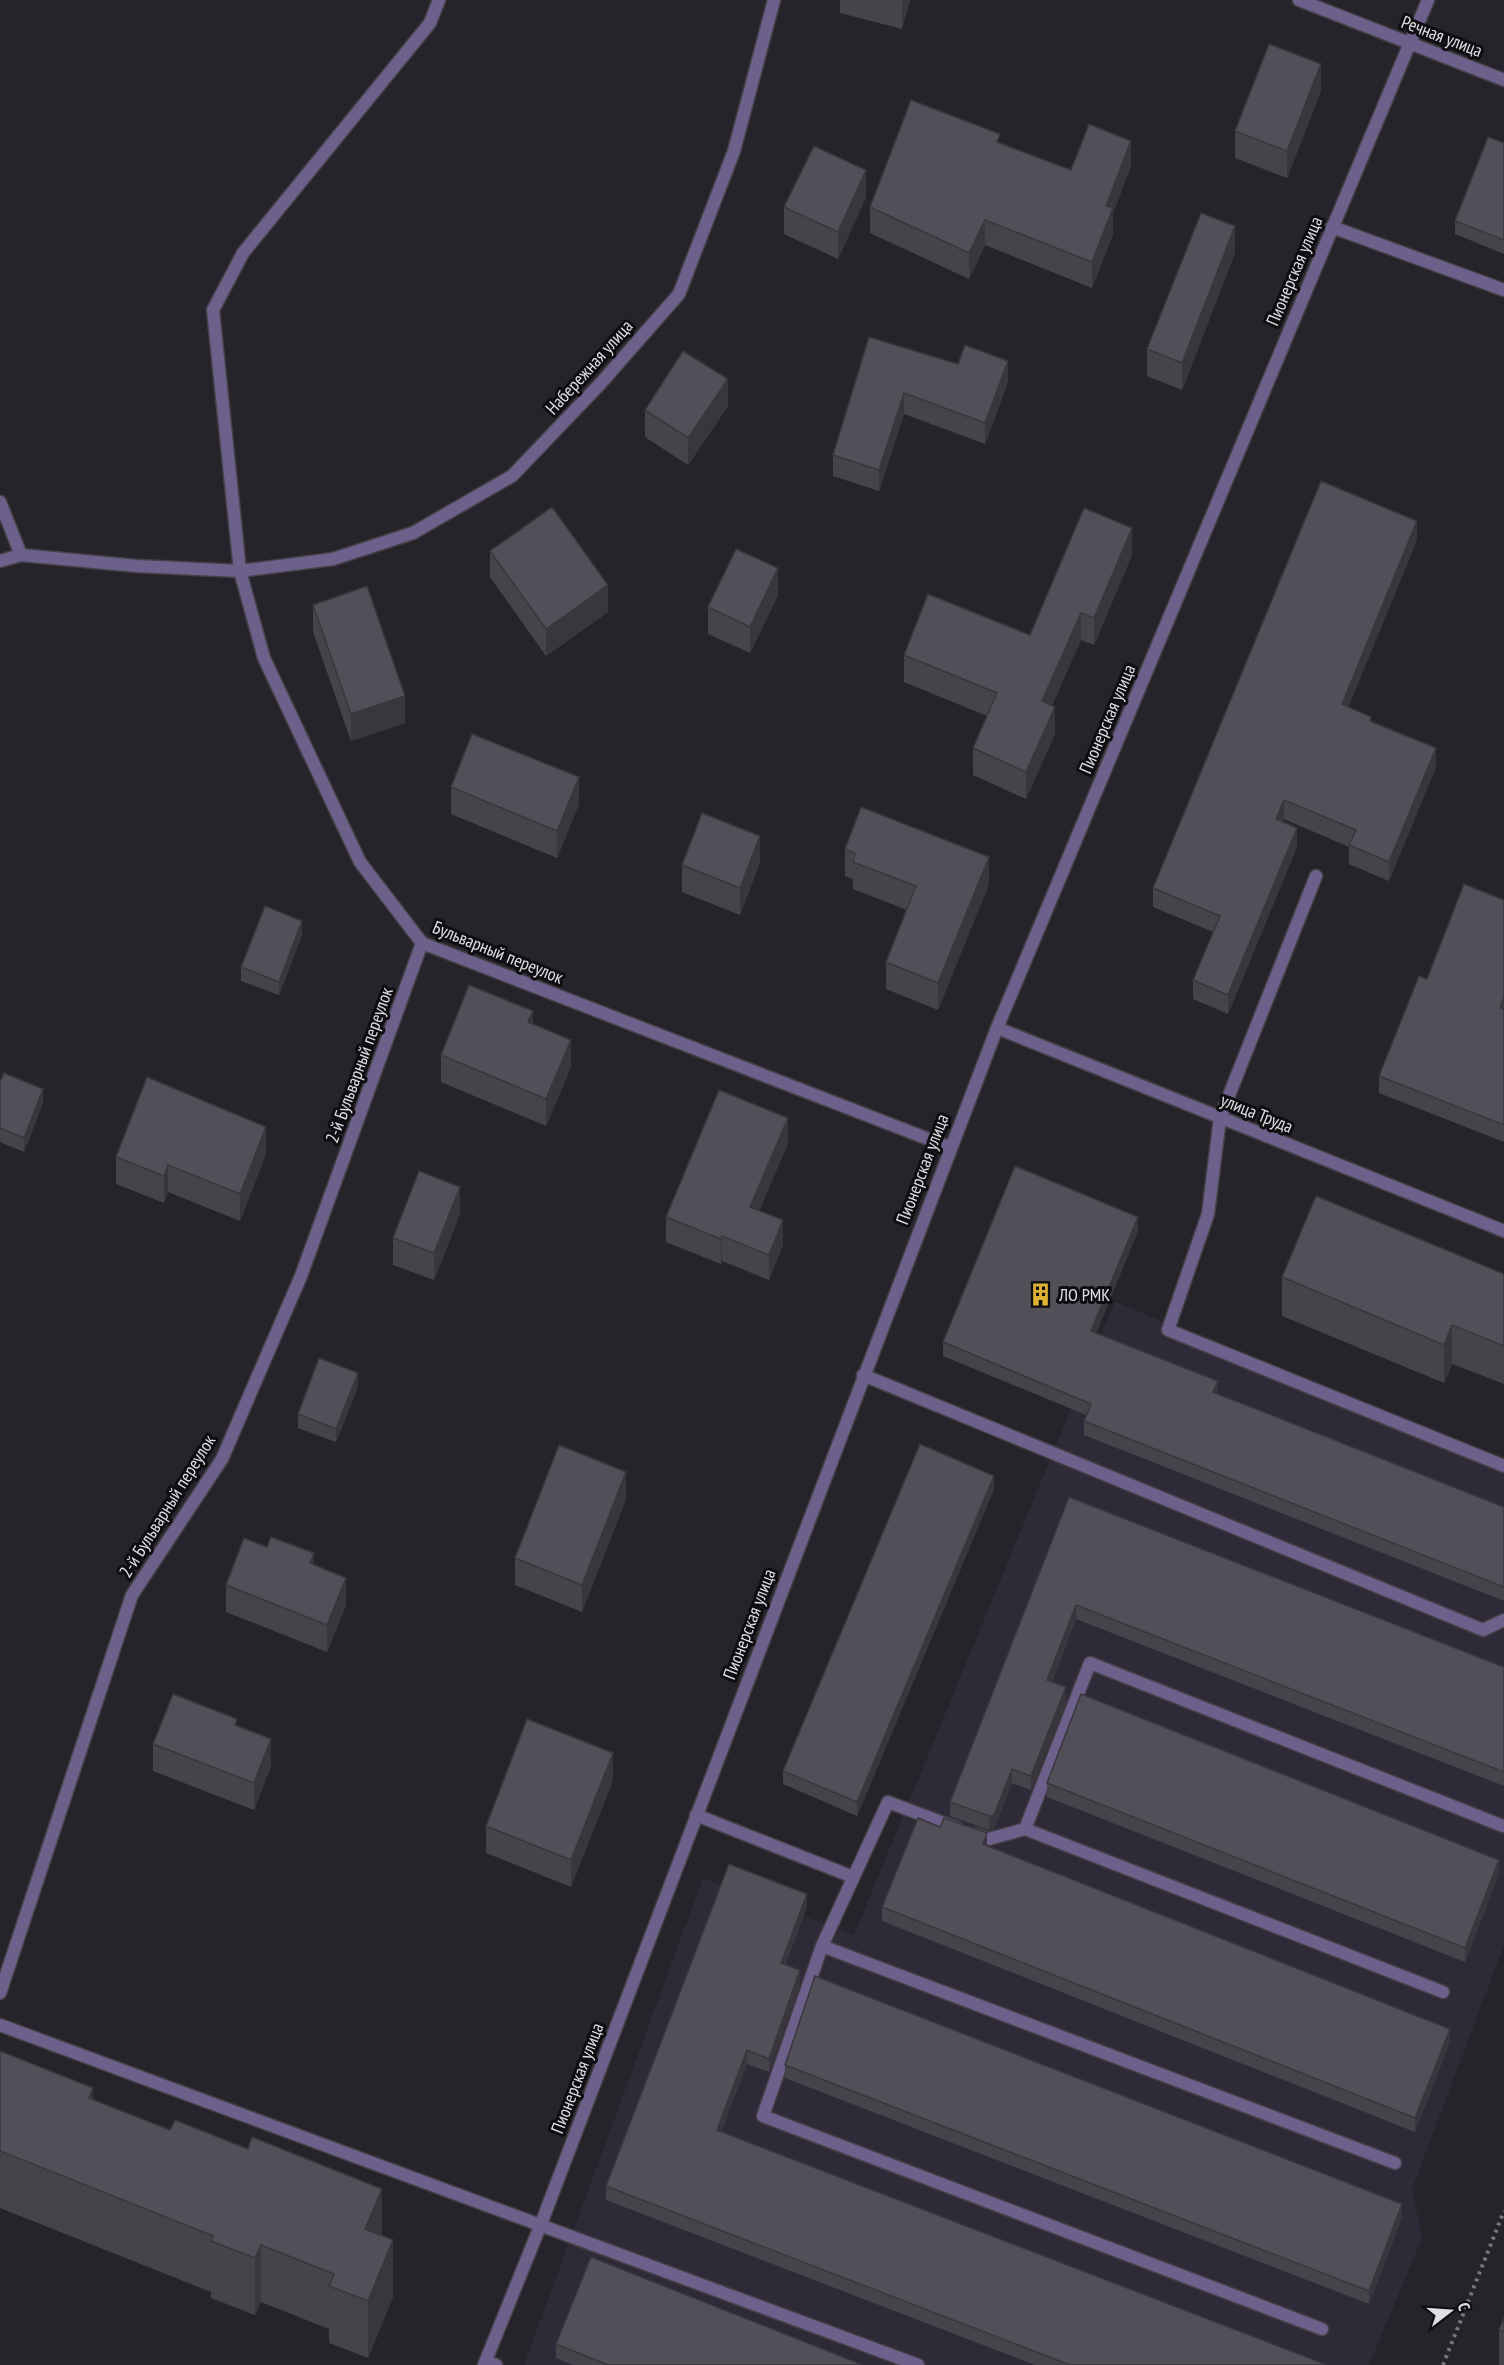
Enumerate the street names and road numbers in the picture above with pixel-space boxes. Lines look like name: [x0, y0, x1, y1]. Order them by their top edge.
street label: Речная улица: [1398, 10, 1486, 62]
street label: Пионерская улица: [1261, 213, 1327, 329]
street label: Набережная улица: [540, 315, 638, 419]
street label: Пионерская улица: [1074, 661, 1140, 777]
street label: Бульварный переулок: [429, 915, 567, 989]
street label: 2-й Бульварный переулок: [320, 984, 398, 1146]
street label: улица Труда: [1217, 1088, 1297, 1138]
street label: Пионерская улица: [890, 1111, 954, 1227]
street label: 2-й Бульварный переулок: [114, 1430, 220, 1582]
street label: Пионерская улица: [717, 1566, 781, 1682]
street label: Пионерская улица: [545, 2020, 609, 2136]

